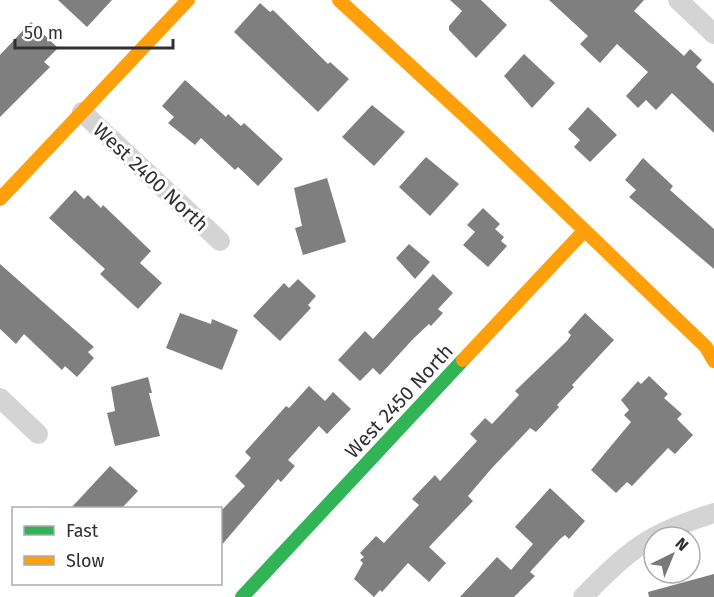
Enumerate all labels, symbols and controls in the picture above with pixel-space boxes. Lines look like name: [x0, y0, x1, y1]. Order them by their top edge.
scale bar: [15, 12, 172, 50]
text: 50 m: [24, 22, 63, 44]
street label: West 2400 North: [88, 118, 214, 236]
street label: West 2450 North: [340, 339, 458, 463]
legend: [12, 507, 222, 585]
text: Fast: [66, 520, 99, 542]
north arrow: [642, 525, 702, 585]
text: N: [672, 534, 692, 555]
text: Slow: [66, 550, 105, 572]

